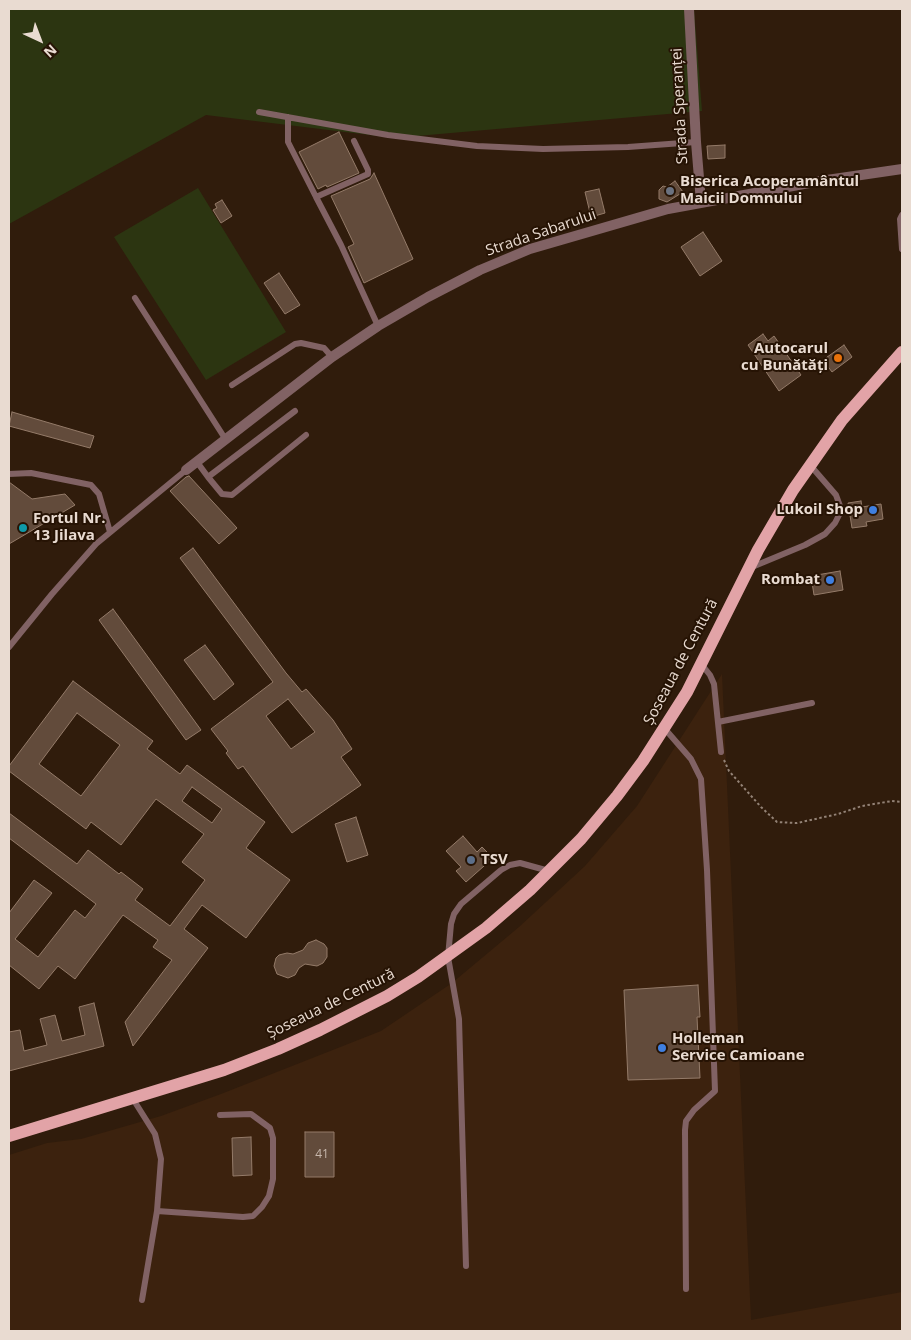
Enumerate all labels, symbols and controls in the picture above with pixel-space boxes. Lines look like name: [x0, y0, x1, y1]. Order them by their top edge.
north arrow: [15, 15, 65, 65]
text: N: [40, 40, 61, 62]
street label: Strada Speranței: [668, 47, 692, 165]
place label: Biserica Acoperamântul Maicii Domnului: [680, 173, 859, 208]
marker: Biserica Acoperamântul Maicii Domnului: [664, 185, 676, 197]
street label: Strada Sabarului: [483, 206, 599, 260]
place label: Autocarul cu Bunătăți: [741, 340, 828, 375]
marker: Autocarul cu Bunătăți: [832, 352, 844, 364]
place label: Lukoil Shop: [776, 501, 863, 519]
marker: Lukoil Shop: [867, 504, 879, 516]
place label: Fortul Nr. 13 Jilava: [33, 510, 105, 545]
marker: Fortul Nr. 13 Jilava: [17, 522, 29, 534]
place label: Rombat: [761, 571, 820, 589]
marker: Rombat: [824, 574, 836, 586]
street label: Șoseaua de Centură: [640, 596, 722, 728]
place label: TSV: [481, 851, 508, 869]
marker: TSV: [465, 854, 477, 866]
street label: Șoseaua de Centură: [264, 965, 398, 1043]
place label: Holleman Service Camioane: [672, 1030, 805, 1065]
marker: Holleman Service Camioane: [656, 1042, 668, 1054]
house number: 41: [315, 1148, 329, 1162]

